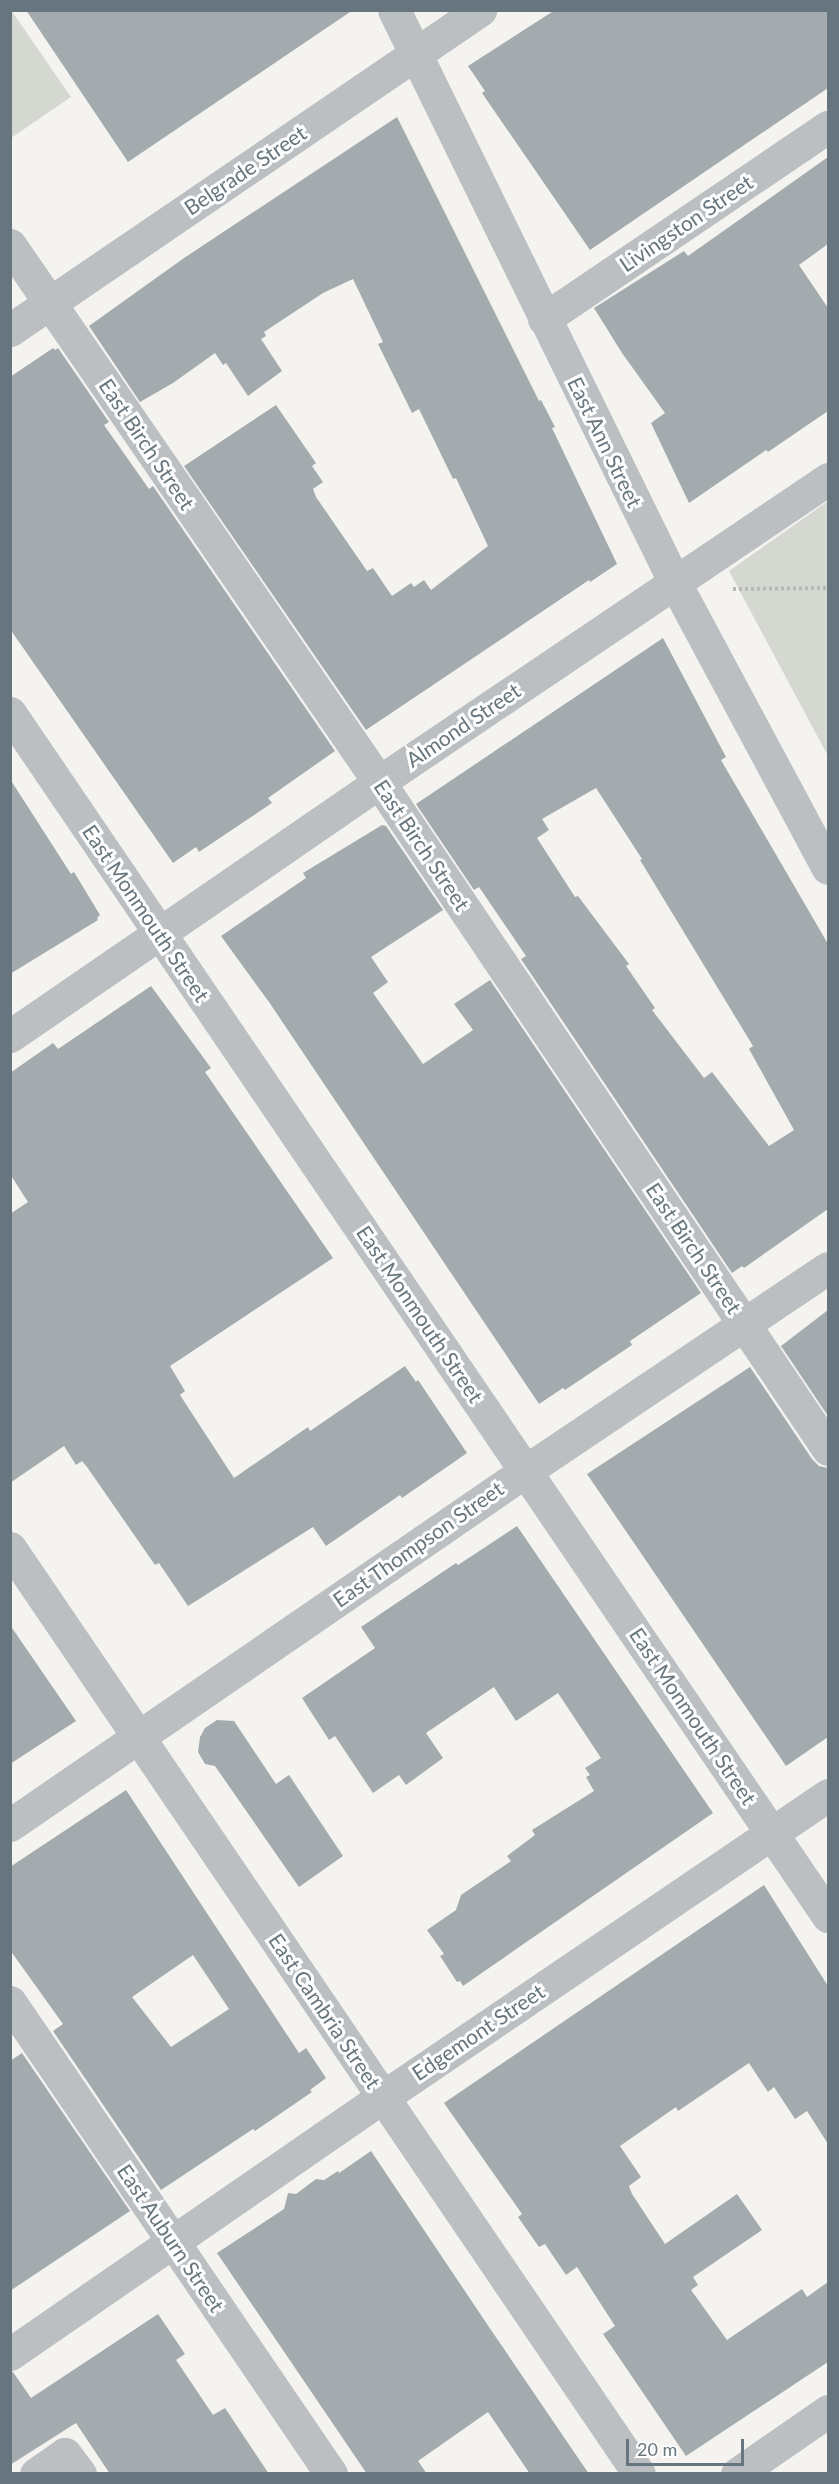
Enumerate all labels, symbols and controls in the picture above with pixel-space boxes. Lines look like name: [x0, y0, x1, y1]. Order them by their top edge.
street label: Belgrade Street: [179, 120, 311, 220]
street label: Livingston Street: [615, 169, 757, 277]
street label: East Ann Street: [562, 372, 648, 512]
street label: East Birch Street: [94, 374, 200, 514]
street label: Almond Street: [401, 678, 525, 772]
street label: East Birch Street: [369, 775, 475, 915]
street label: East Monmouth Street: [77, 820, 215, 1006]
street label: East Birch Street: [641, 1178, 747, 1318]
street label: East Monmouth Street: [351, 1221, 489, 1407]
street label: East Thompson Street: [328, 1476, 508, 1612]
street label: East Monmouth Street: [624, 1623, 762, 1809]
street label: East Cambria Street: [264, 1929, 386, 2093]
street label: Edgemont Street: [407, 1978, 549, 2086]
street label: East Auburn Street: [112, 2159, 230, 2317]
scale bar: [629, 2427, 748, 2465]
text: 20 m: [637, 2438, 677, 2460]

